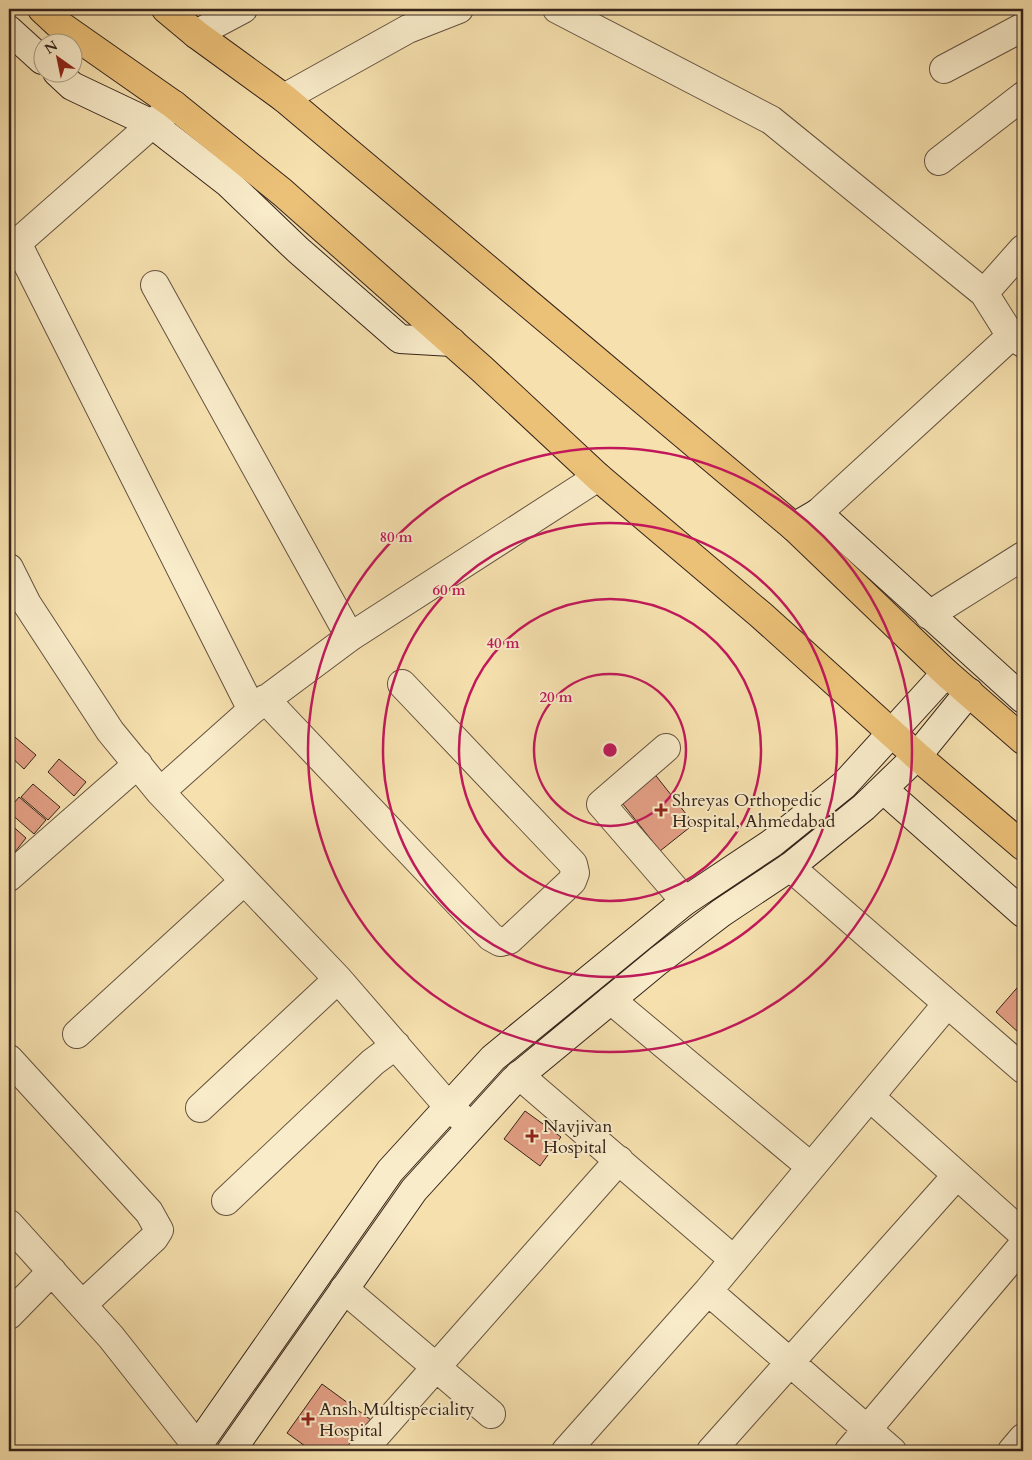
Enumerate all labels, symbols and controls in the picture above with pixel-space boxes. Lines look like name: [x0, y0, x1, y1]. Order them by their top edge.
north arrow: [32, 32, 82, 82]
text: N: [41, 36, 61, 59]
text: 80 m: [379, 527, 413, 547]
text: 60 m: [432, 580, 466, 600]
text: 40 m: [486, 633, 520, 653]
text: 20 m: [539, 687, 573, 707]
centre of rings: [601, 741, 619, 759]
place label: Shreyas Orthopedic Hospital, Ahmedabad: [672, 788, 836, 834]
marker: Shreyas Orthopedic Hospital, Ahmedabad: [654, 803, 668, 817]
place label: Navjivan Hospital: [543, 1114, 613, 1160]
marker: Navjivan Hospital: [525, 1129, 539, 1143]
place label: Ansh Multispeciality Hospital: [319, 1397, 475, 1443]
marker: Ansh Multispeciality Hospital: [301, 1412, 315, 1426]

